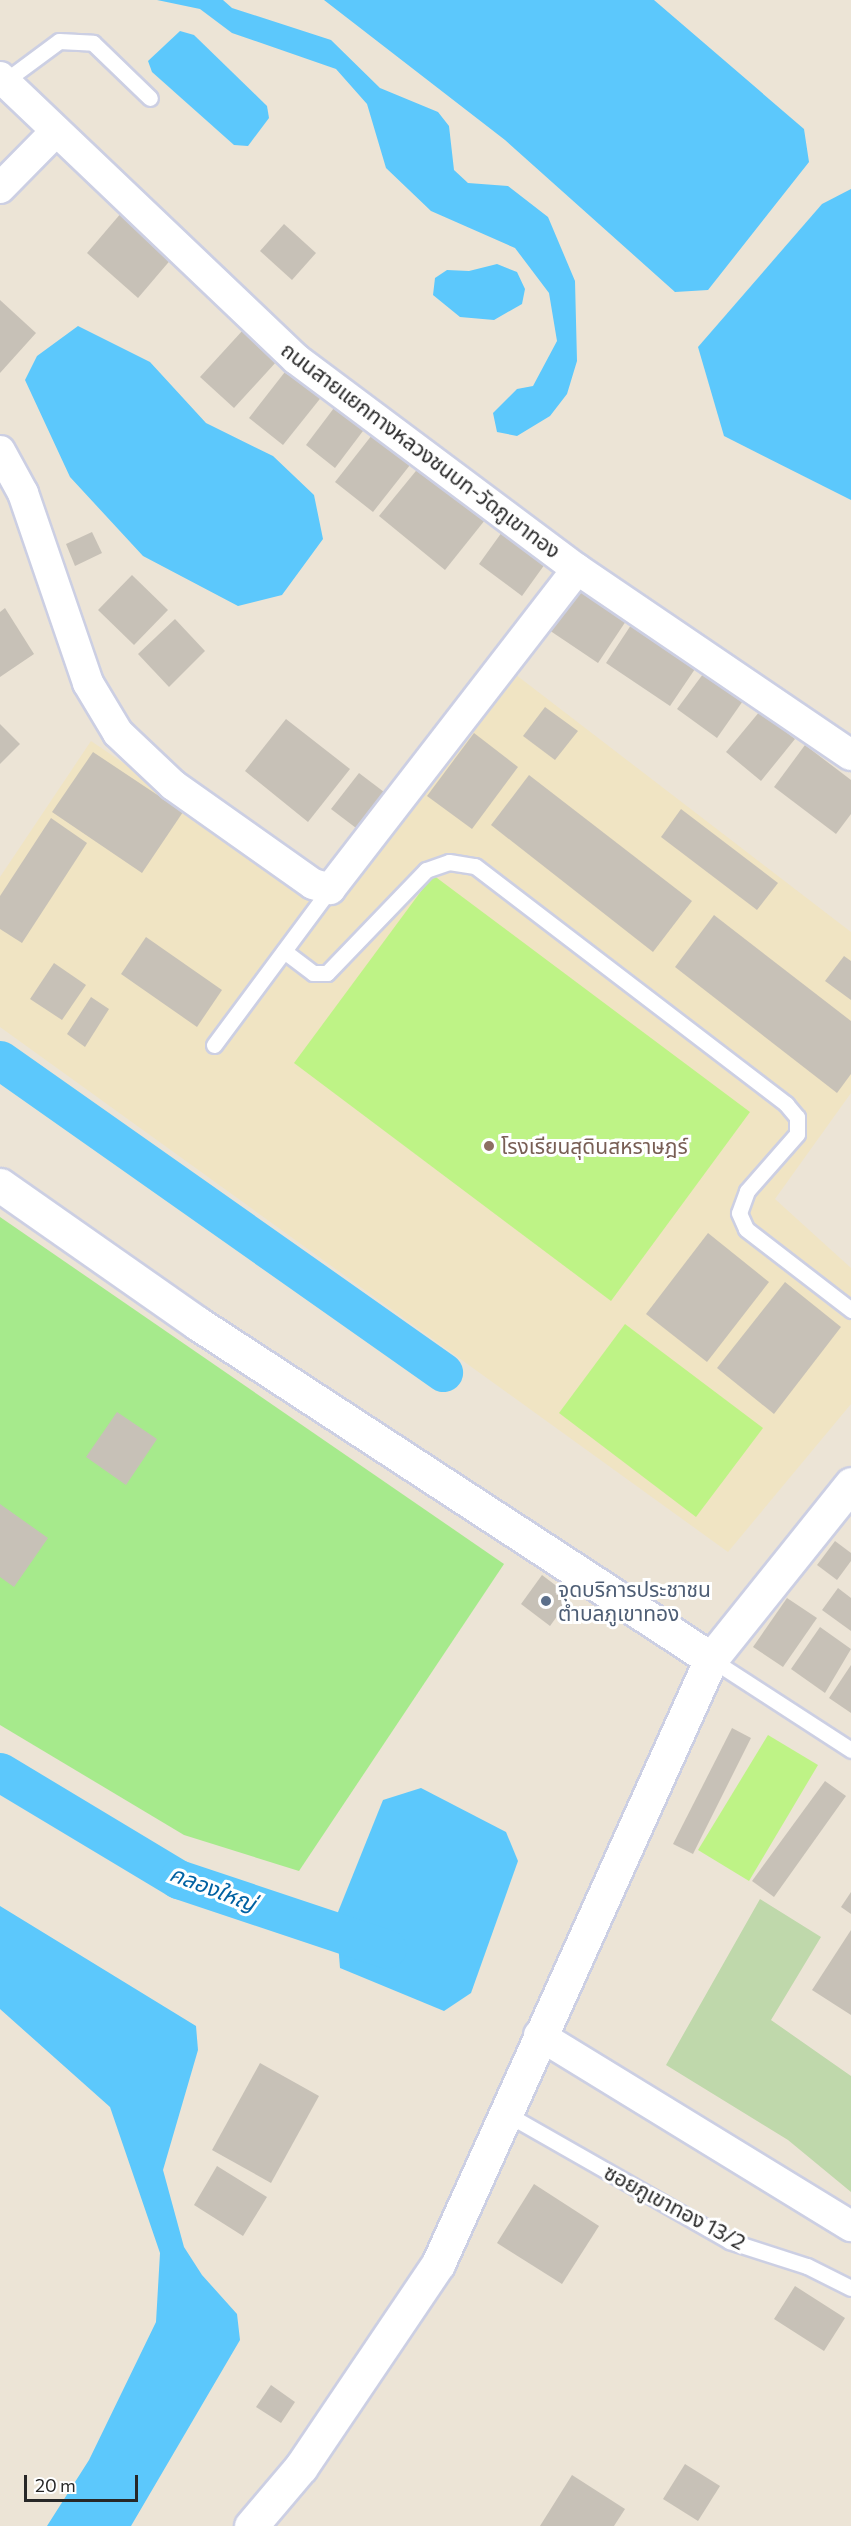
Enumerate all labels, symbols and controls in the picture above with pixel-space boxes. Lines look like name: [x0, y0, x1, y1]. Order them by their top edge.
street label: ถนนสายแยกทางหลวงชนบท-วัดภูเขาทอง: [276, 337, 566, 563]
place label: โรงเรียนสุดินสหราษฎร์: [501, 1133, 688, 1159]
marker: โรงเรียนสุดินสหราษฎร์: [482, 1139, 496, 1153]
place label: จุดบริการประชาชน ตำบลภูเขาทอง: [558, 1576, 711, 1626]
marker: จุดบริการประชาชน ตำบลภูเขาทอง: [539, 1594, 553, 1608]
water label: คลองใหญ่: [166, 1860, 260, 1916]
street label: ซอยภูเขาทอง 13/2: [600, 2159, 750, 2255]
scale bar: [27, 2463, 141, 2501]
text: 20 m: [35, 2474, 76, 2496]

